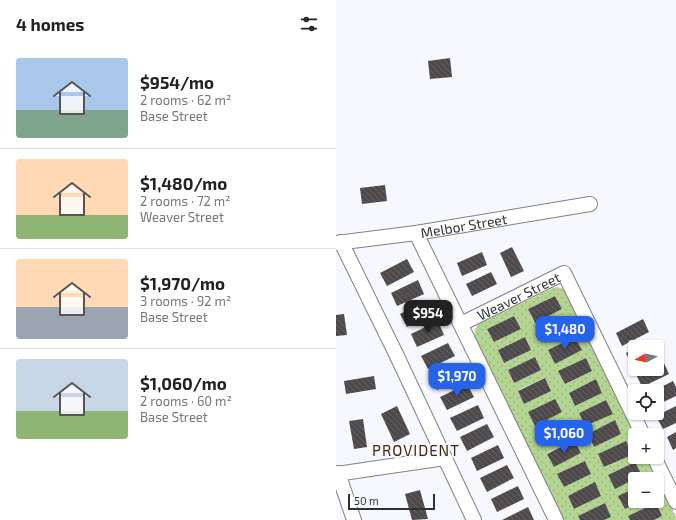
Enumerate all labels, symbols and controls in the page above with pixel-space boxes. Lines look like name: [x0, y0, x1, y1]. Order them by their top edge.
icon: filters: [298, 13, 320, 35]
text: 4 homes: [16, 14, 84, 34]
text: $954/mo: [140, 72, 214, 92]
icon: home: [48, 74, 96, 122]
text: 2 rooms · 62 m²: [140, 92, 231, 108]
text: Base Street: [140, 108, 208, 124]
text: $1,480/mo: [140, 173, 227, 193]
icon: home: [48, 175, 96, 223]
text: 2 rooms · 72 m²: [140, 193, 231, 209]
text: Weaver Street: [140, 209, 224, 225]
street label: Melbor Street: [419, 209, 508, 241]
street label: Weaver Street: [474, 268, 563, 323]
text: $1,970/mo: [140, 273, 225, 293]
icon: home: [48, 275, 96, 323]
text: 3 rooms · 92 m²: [140, 293, 231, 309]
pin: $954: [404, 300, 452, 334]
text: $954: [413, 305, 443, 321]
text: Base Street: [140, 309, 208, 325]
pin: $1,480: [532, 316, 598, 350]
text: $1,480: [545, 321, 585, 337]
north arrow: [628, 340, 664, 376]
map controls: [628, 340, 664, 508]
pin: $1,970: [424, 363, 490, 397]
text: $1,970: [437, 368, 477, 384]
text: $1,060/mo: [140, 373, 227, 393]
icon: home: [48, 375, 96, 423]
button: locate: [628, 384, 664, 420]
text: 2 rooms · 60 m²: [140, 393, 232, 409]
text: Base Street: [140, 409, 208, 425]
pin: $1,060: [531, 420, 597, 454]
text: $1,060: [544, 425, 584, 441]
button: +: [628, 428, 664, 464]
district label: PROVIDENT: [372, 441, 460, 459]
button: −: [628, 472, 664, 508]
scale bar: [348, 492, 435, 511]
text: 50 m: [354, 494, 379, 507]

